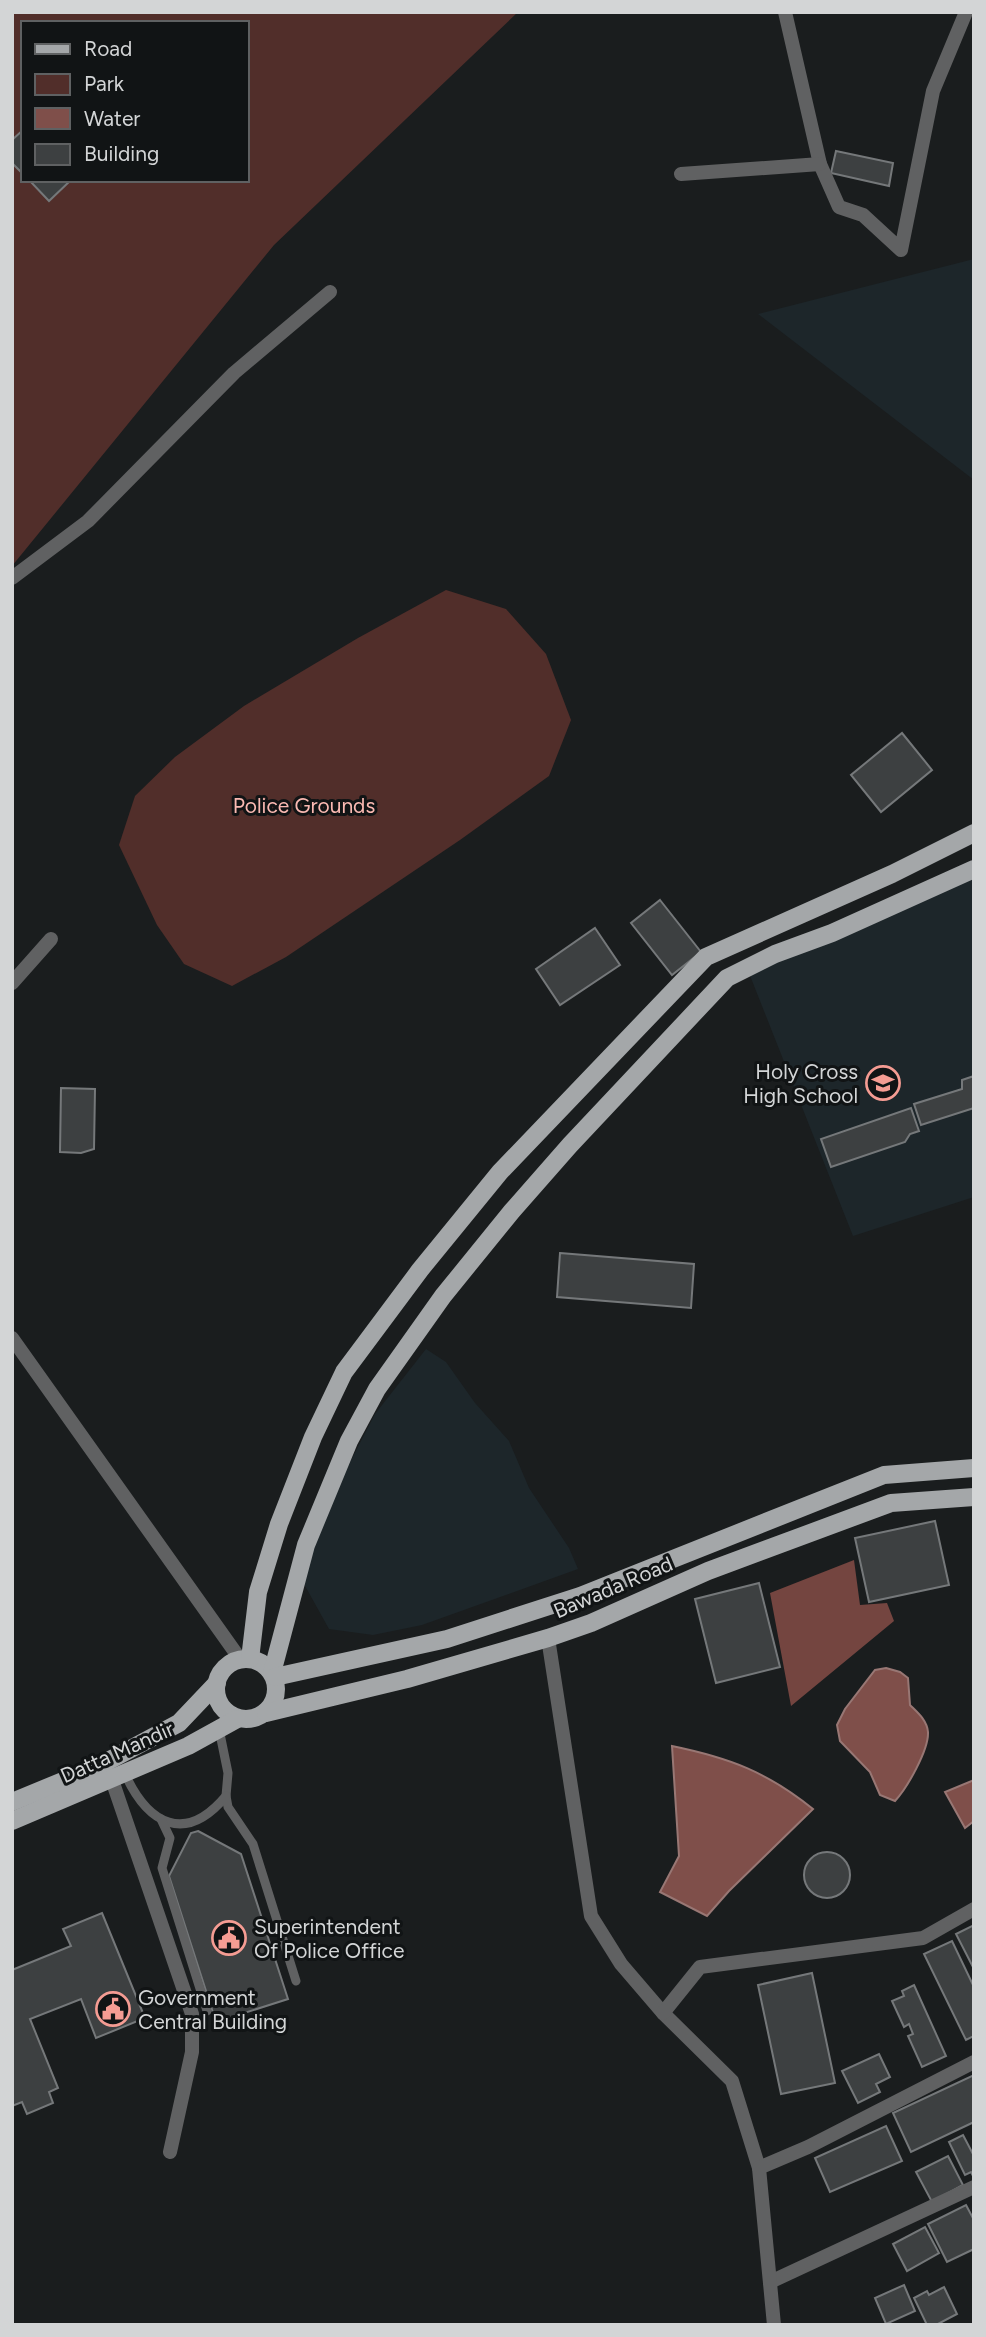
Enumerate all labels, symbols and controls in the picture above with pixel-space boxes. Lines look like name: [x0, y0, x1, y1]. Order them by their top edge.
legend: [21, 21, 248, 182]
text: Road: [84, 36, 132, 61]
text: Park: [84, 71, 125, 96]
text: Water: [84, 106, 140, 131]
text: Building: [84, 141, 159, 166]
park label: Police Grounds: [233, 793, 375, 818]
place label: Holy Cross High School: [743, 1059, 858, 1108]
school or university icon: Holy Cross High School: [864, 1064, 902, 1102]
street label: Bawada Road: [550, 1551, 676, 1623]
street label: Datta Mandir: [56, 1716, 178, 1788]
place label: Superintendent Of Police Office: [254, 1914, 404, 1963]
public building icon: Superintendent Of Police Office: [210, 1919, 248, 1957]
place label: Government Central Building: [138, 1985, 287, 2034]
public building icon: Government Central Building: [94, 1990, 132, 2028]

